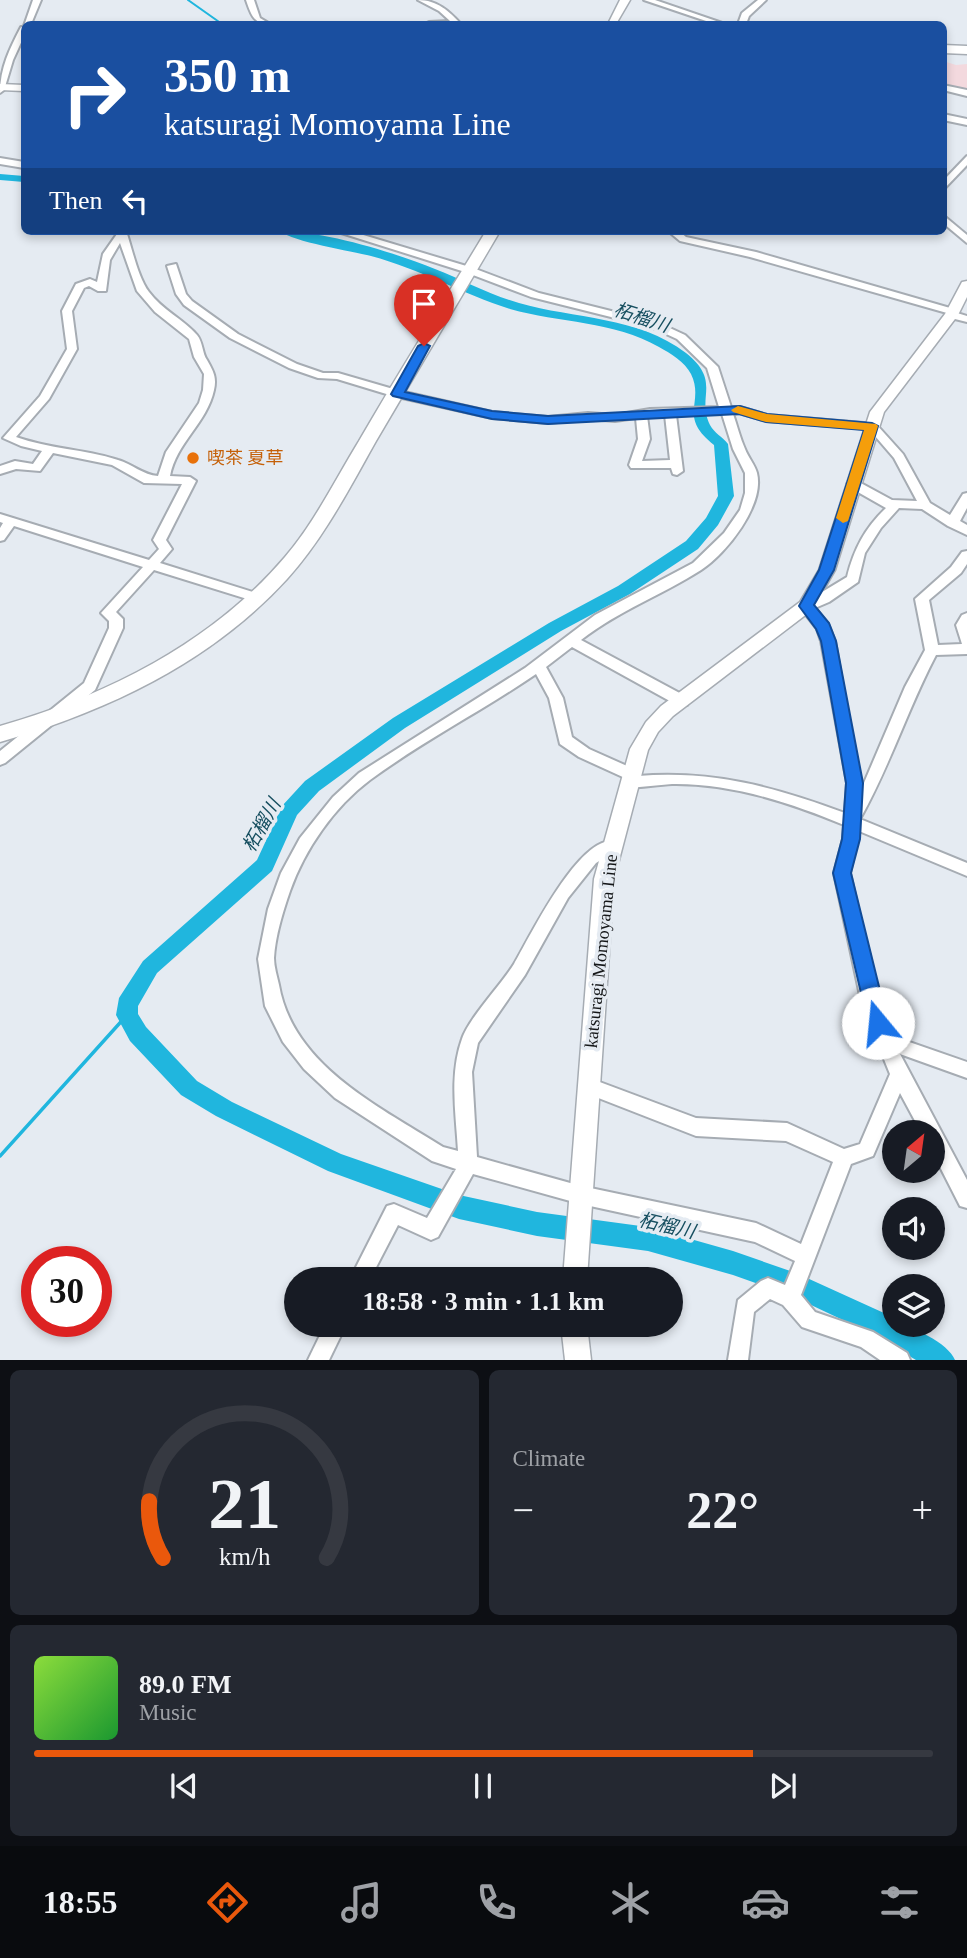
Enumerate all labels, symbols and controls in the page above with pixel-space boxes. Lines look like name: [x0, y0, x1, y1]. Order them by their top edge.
text: 350 m: [164, 48, 291, 103]
icon: right: [49, 49, 140, 140]
text: katsuragi Momoyama Line: [164, 106, 511, 142]
icon: left: [116, 182, 154, 220]
text: Then: [49, 186, 102, 215]
pin: [394, 274, 454, 346]
icon: arrive: [405, 285, 443, 323]
water label: 柘榴川: [611, 299, 674, 337]
place label: 喫茶 夏草: [207, 448, 284, 468]
marker: 喫茶 夏草: [185, 450, 201, 466]
water label: 柘榴川: [238, 793, 285, 855]
street label: katsuragi Momoyama Line: [581, 853, 621, 1049]
position arrow: [841, 986, 915, 1060]
north arrow: [882, 1120, 945, 1183]
map controls: [882, 1120, 945, 1337]
button: sound: [882, 1197, 945, 1260]
water label: 柘榴川: [637, 1209, 699, 1243]
speed limit sign: 30: [21, 1246, 112, 1337]
button: layers: [882, 1274, 945, 1337]
text: 18:58 · 3 min · 1.1 km: [363, 1287, 604, 1316]
text: Climate: [513, 1446, 585, 1471]
text: 21: [208, 1464, 281, 1545]
text: 22°: [686, 1482, 759, 1539]
text: −: [513, 1489, 534, 1531]
text: +: [912, 1489, 933, 1531]
text: km/h: [219, 1543, 270, 1570]
text: 89.0 FM: [139, 1670, 231, 1699]
text: Music: [139, 1700, 197, 1725]
icon: previous: [165, 1767, 203, 1805]
icon: pause: [464, 1767, 502, 1805]
icon: next: [764, 1767, 802, 1805]
icon: directions: [203, 1878, 252, 1927]
icon: music: [337, 1878, 386, 1927]
icon: phone: [472, 1878, 521, 1927]
icon: climate: [606, 1878, 655, 1927]
icon: car: [741, 1878, 790, 1927]
icon: filters: [875, 1878, 924, 1927]
text: 18:55: [43, 1884, 117, 1920]

